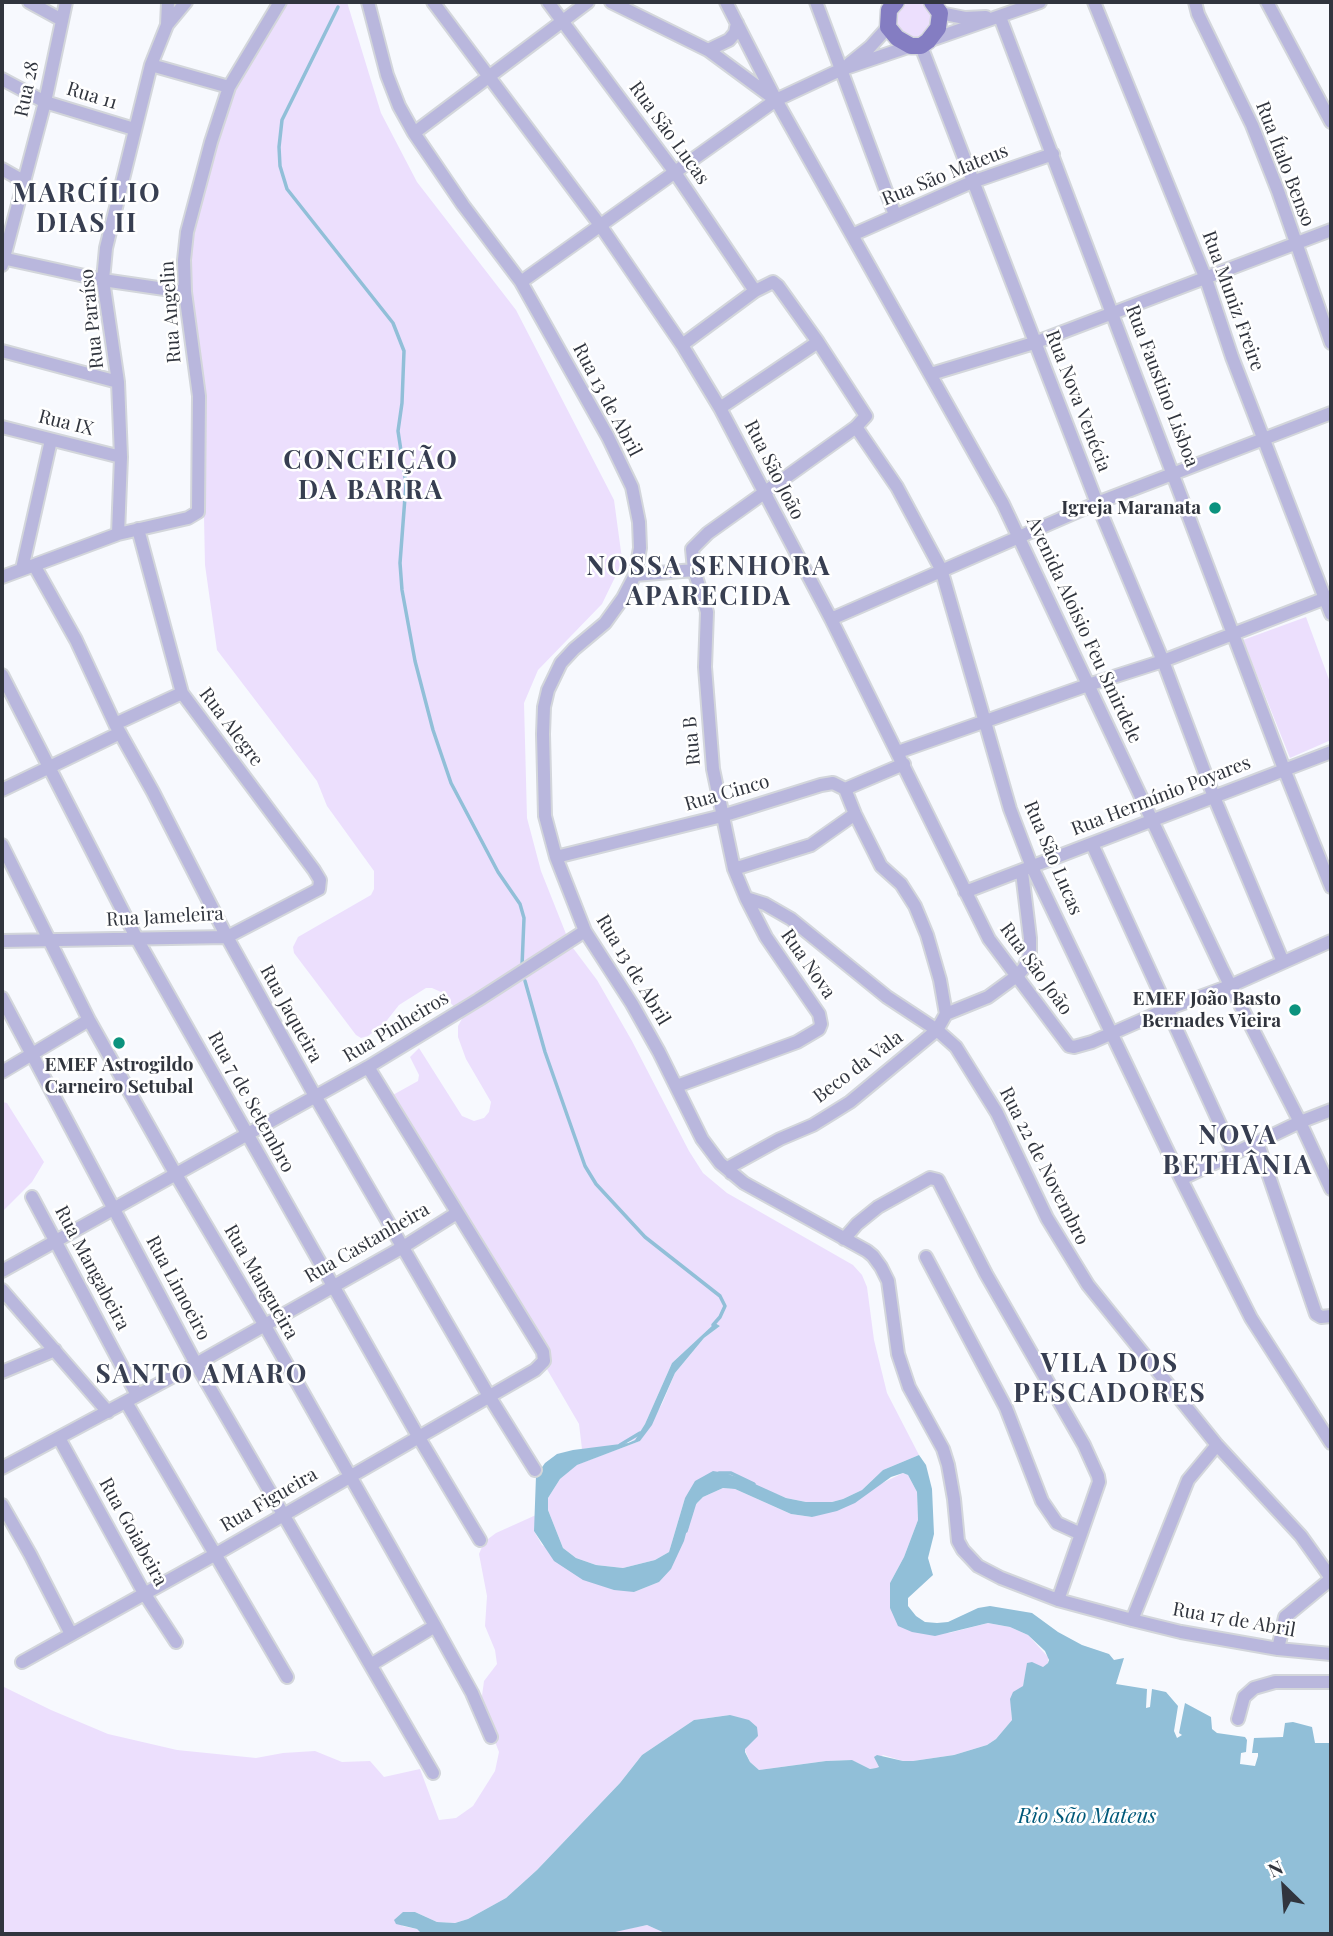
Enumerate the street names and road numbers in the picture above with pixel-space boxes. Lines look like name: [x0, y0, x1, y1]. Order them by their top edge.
street label: Rua 28: [10, 59, 44, 119]
street label: Rua São Lucas: [624, 77, 714, 189]
street label: Rua 11: [64, 78, 120, 114]
street label: Rua Ítalo Benso: [1251, 98, 1319, 230]
street label: Rua São Mateus: [879, 139, 1011, 211]
street label: Rua Muniz Freire: [1197, 228, 1269, 374]
street label: Rua Angelin: [156, 260, 186, 364]
street label: Rua Paraíso: [75, 268, 109, 370]
street label: Rua Faustino Lisboa: [1121, 302, 1203, 470]
street label: Rua Nova Venécia: [1040, 327, 1116, 475]
street label: Rua 13 de Abril: [568, 339, 646, 461]
street label: Rua IX: [36, 405, 96, 441]
street label: Rua São João: [739, 416, 809, 524]
street label: Avenida Aloisio Feu Smirdele: [1021, 513, 1147, 747]
street label: Rua Alegre: [194, 683, 268, 771]
street label: Rua B: [678, 715, 706, 767]
street label: Rua Hermínio Poyares: [1068, 751, 1254, 841]
street label: Rua Cinco: [682, 770, 772, 816]
street label: Rua São Lucas: [1019, 797, 1087, 919]
street label: Rua Jameleira: [106, 903, 224, 931]
street label: Rua 13 de Abril: [591, 911, 675, 1029]
street label: Rua São João: [995, 918, 1077, 1020]
street label: Rua Nova: [776, 925, 840, 1003]
street label: Rua Jaqueira: [255, 961, 327, 1067]
street label: Rua Pinheiros: [339, 987, 453, 1067]
street label: Beco da Vala: [809, 1026, 907, 1108]
street label: Rua 7 de Setembro: [203, 1028, 299, 1176]
street label: Rua 22 de Novembro: [994, 1083, 1094, 1249]
street label: Rua Castanheira: [301, 1198, 433, 1288]
street label: Rua Mangabeira: [50, 1202, 134, 1334]
street label: Rua Mangueira: [219, 1221, 303, 1343]
street label: Rua Limoeiro: [141, 1232, 215, 1344]
street label: Rua Figueira: [216, 1463, 322, 1537]
street label: Rua Goiabeira: [94, 1474, 172, 1590]
street label: Rua 17 de Abril: [1171, 1598, 1297, 1642]

